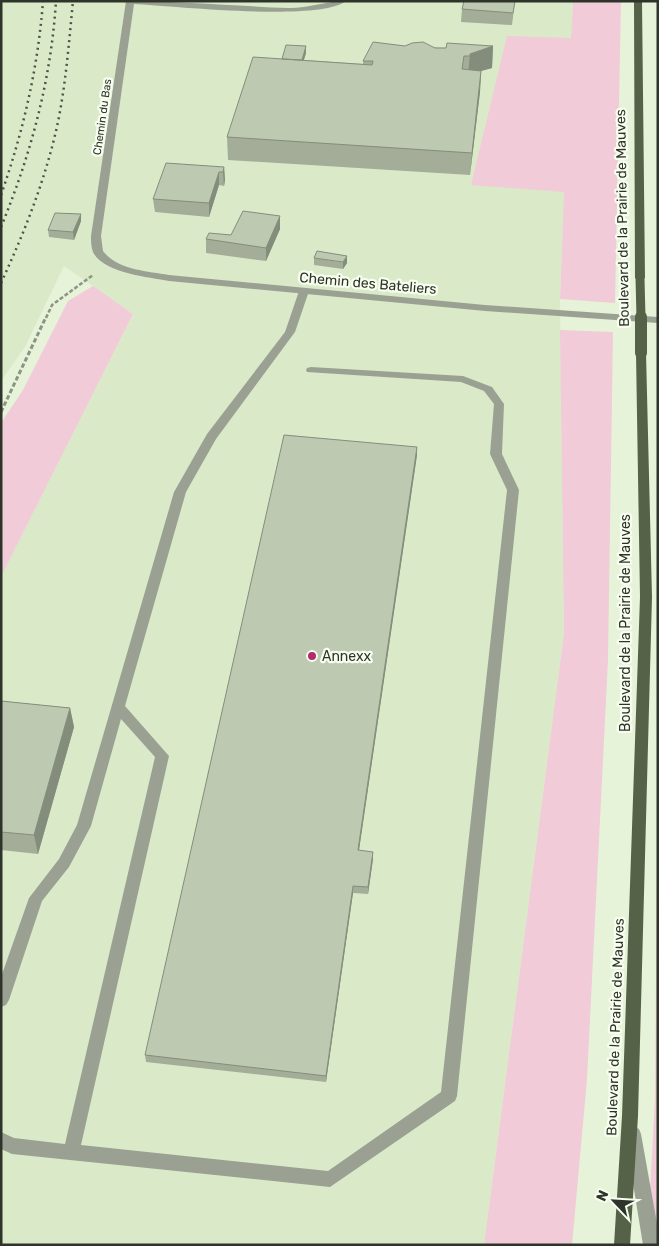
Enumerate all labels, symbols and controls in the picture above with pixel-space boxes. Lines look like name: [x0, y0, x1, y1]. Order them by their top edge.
street label: Chemin du Bas: [91, 78, 114, 156]
street label: Boulevard de la Prairie de Mauves: [612, 109, 633, 327]
street label: Chemin des Bateliers: [299, 269, 437, 298]
street label: Boulevard de la Prairie de Mauves: [617, 514, 634, 732]
place label: Annexx: [322, 648, 372, 665]
marker: Annexx: [306, 650, 318, 662]
street label: Boulevard de la Prairie de Mauves: [603, 918, 628, 1136]
north arrow: [589, 1176, 639, 1226]
text: N: [593, 1188, 613, 1204]

